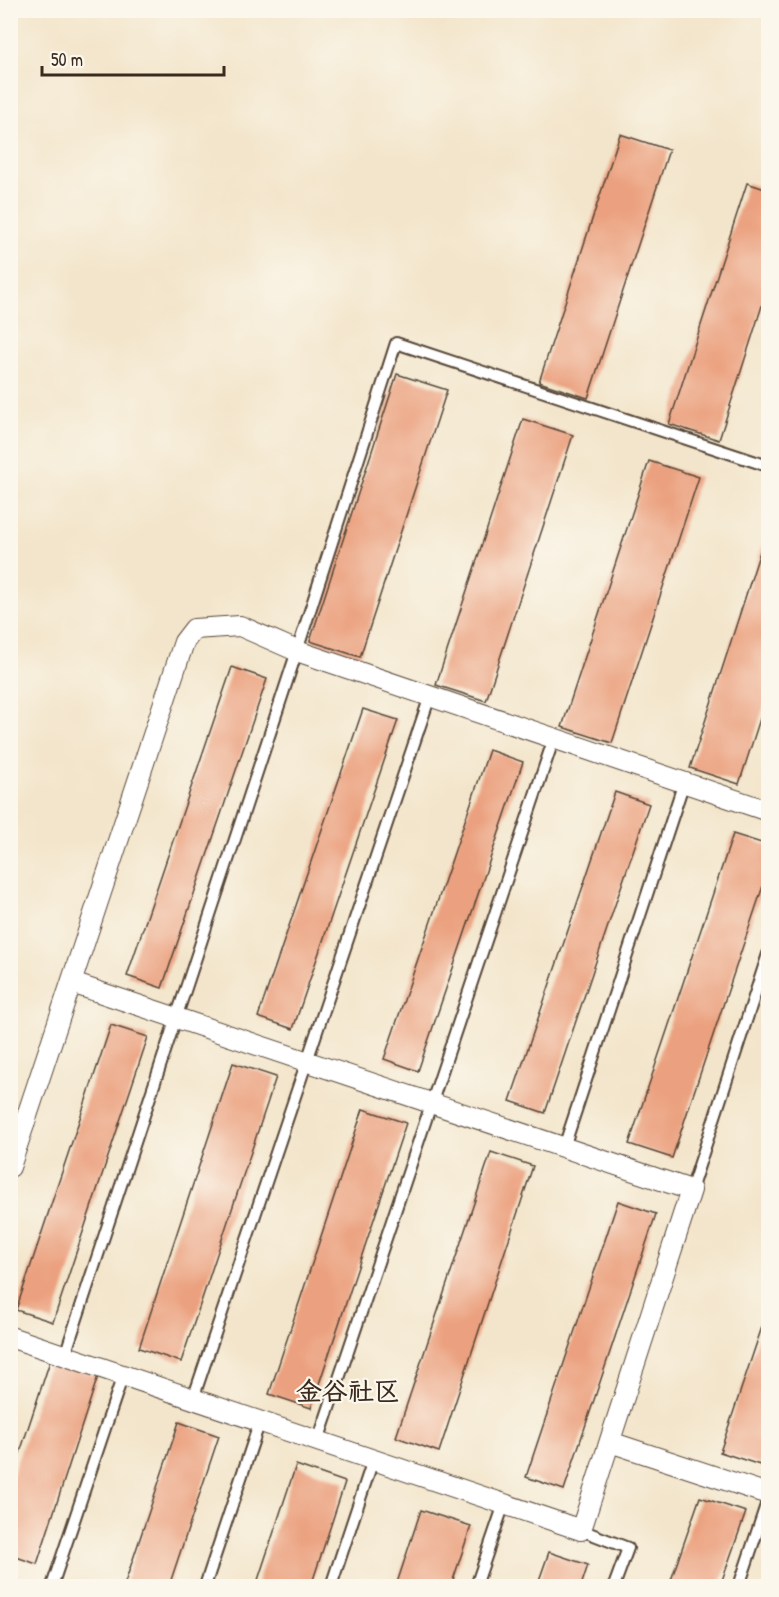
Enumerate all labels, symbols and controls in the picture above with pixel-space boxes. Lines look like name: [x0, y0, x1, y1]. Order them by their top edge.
scale bar: [42, 39, 224, 77]
text: 50 m: [51, 47, 83, 72]
district label: 金谷社区: [296, 1373, 400, 1408]

